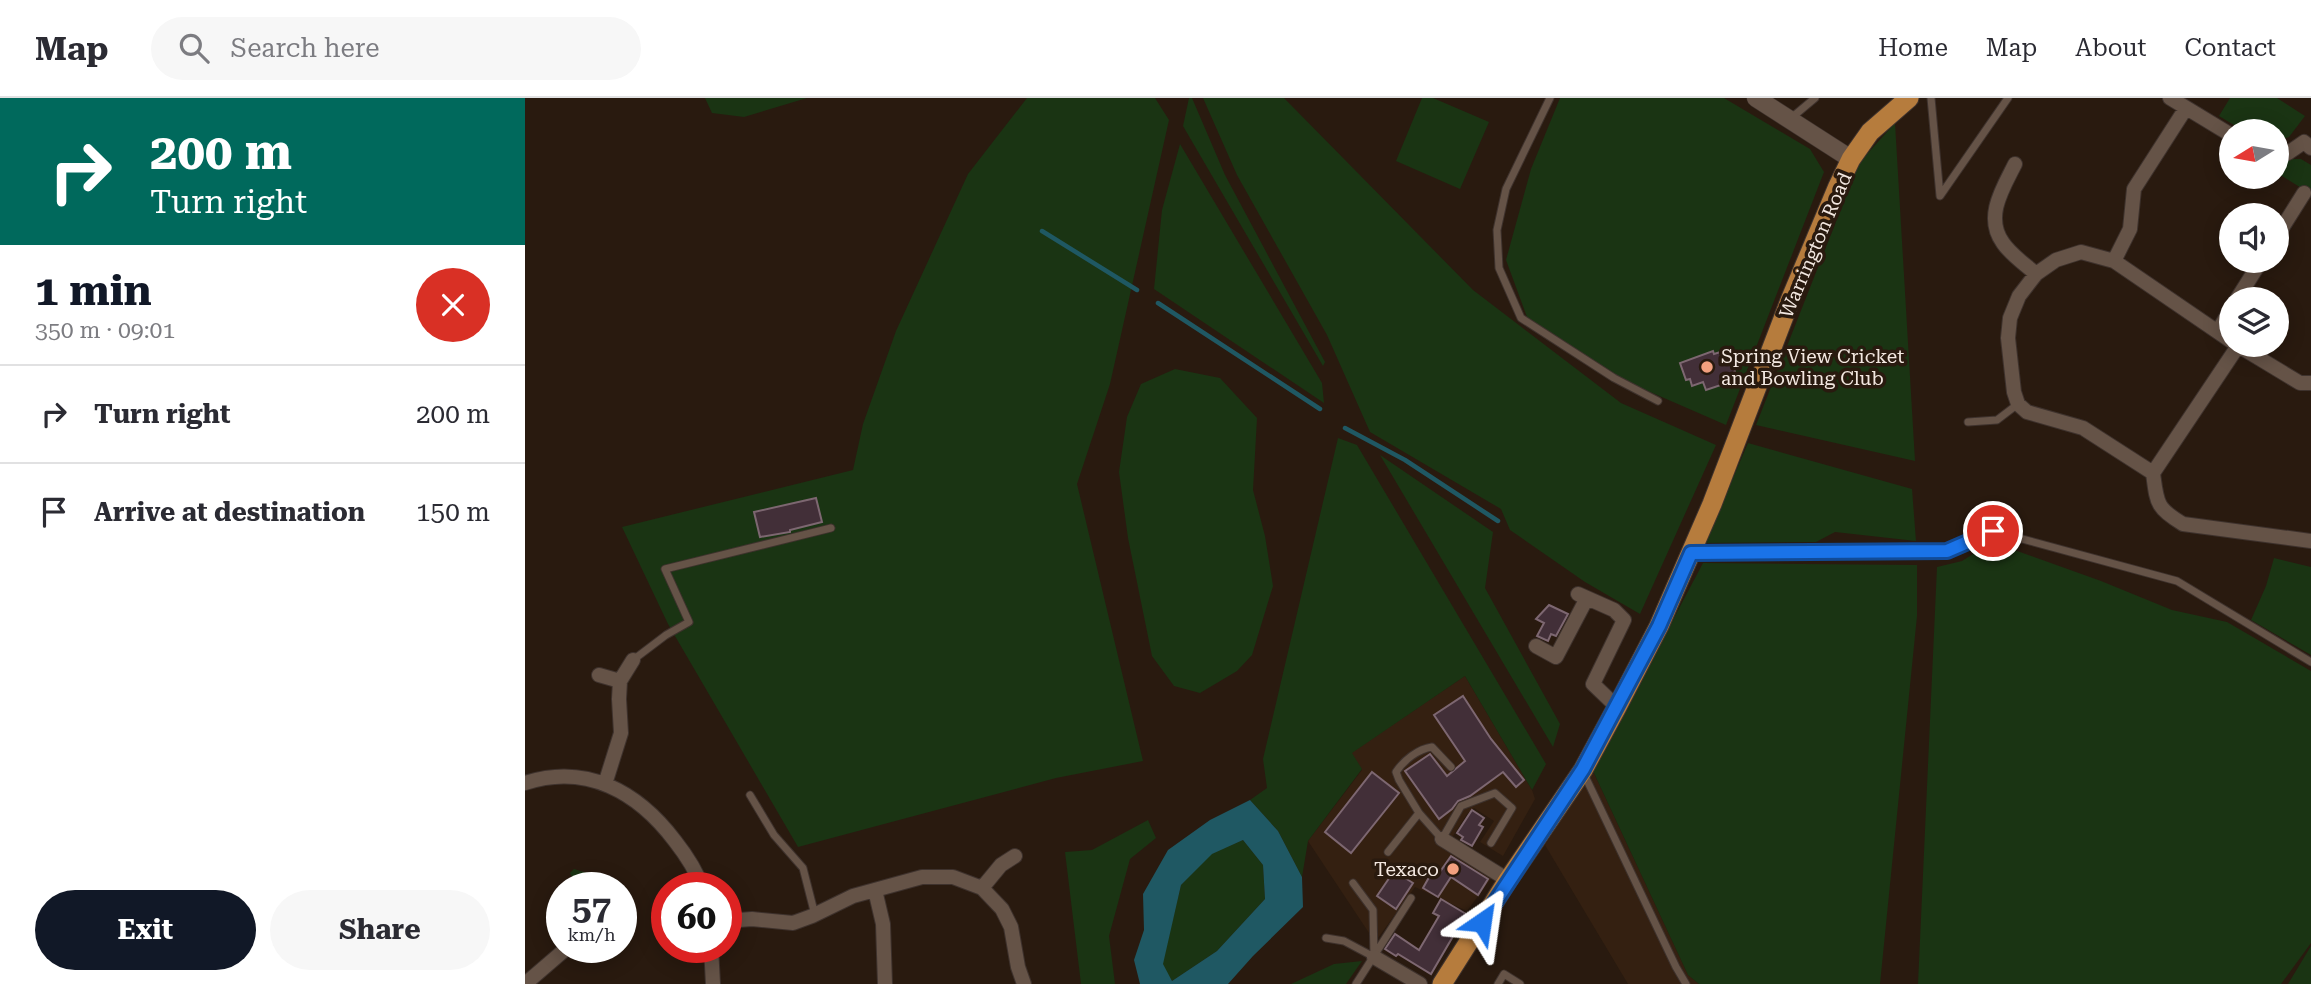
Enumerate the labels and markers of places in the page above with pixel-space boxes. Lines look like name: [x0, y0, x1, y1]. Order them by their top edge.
place label: Spring View Cricket and Bowling Club: [1721, 345, 1904, 390]
marker: Spring View Cricket and Bowling Club: [1699, 359, 1715, 375]
pin: [1963, 501, 2023, 561]
place label: Texaco: [1374, 858, 1439, 881]
marker: Texaco: [1445, 861, 1461, 877]

